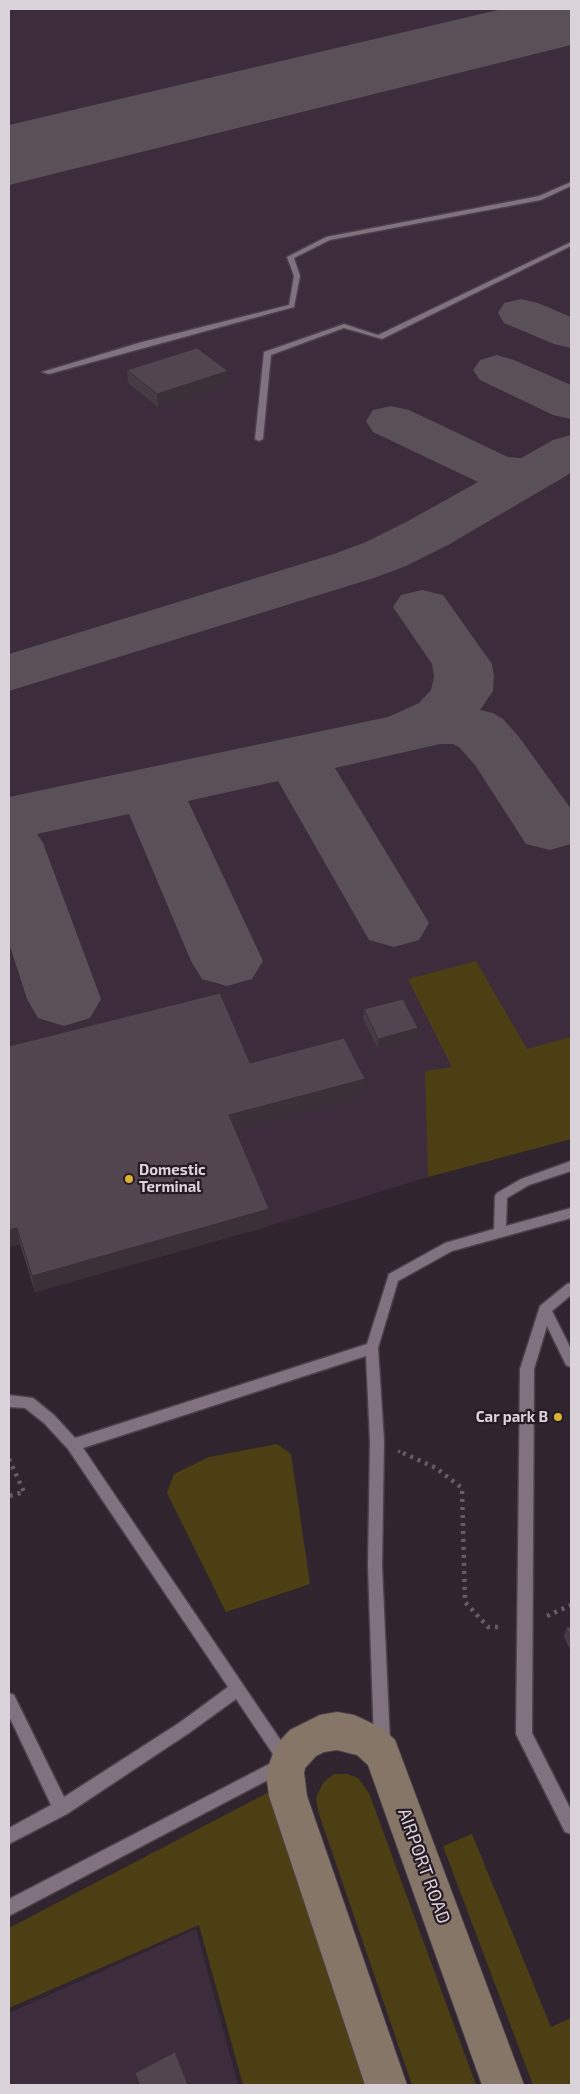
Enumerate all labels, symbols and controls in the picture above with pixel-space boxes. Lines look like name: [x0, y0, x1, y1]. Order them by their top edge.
place label: Domestic Terminal: [139, 1161, 206, 1196]
marker: Domestic Terminal: [123, 1173, 135, 1185]
place label: Car park B: [476, 1408, 548, 1426]
marker: Car park B: [552, 1411, 564, 1423]
street label: AIRPORT ROAD: [393, 1805, 455, 1927]

